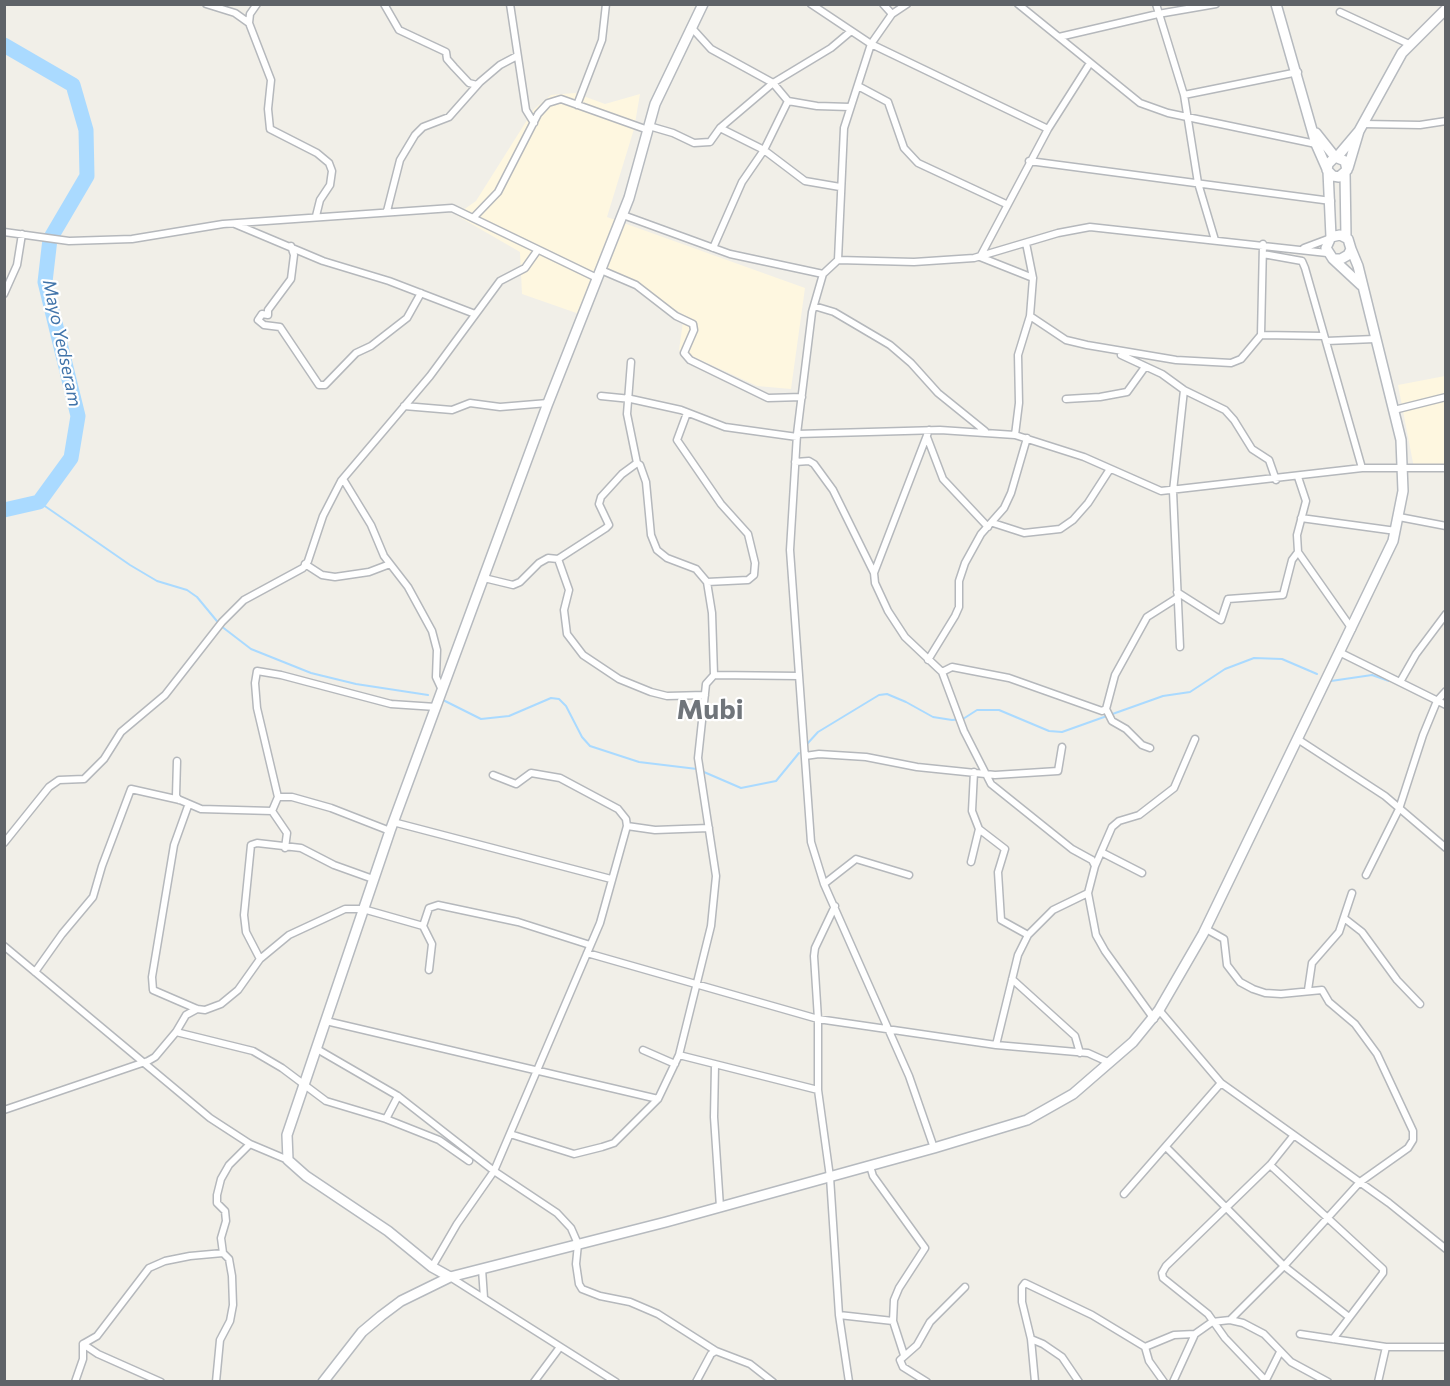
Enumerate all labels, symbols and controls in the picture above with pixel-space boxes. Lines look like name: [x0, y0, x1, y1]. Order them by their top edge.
water label: Mayo Yedseram: [38, 277, 86, 409]
district label: Mubi: [676, 693, 744, 727]

